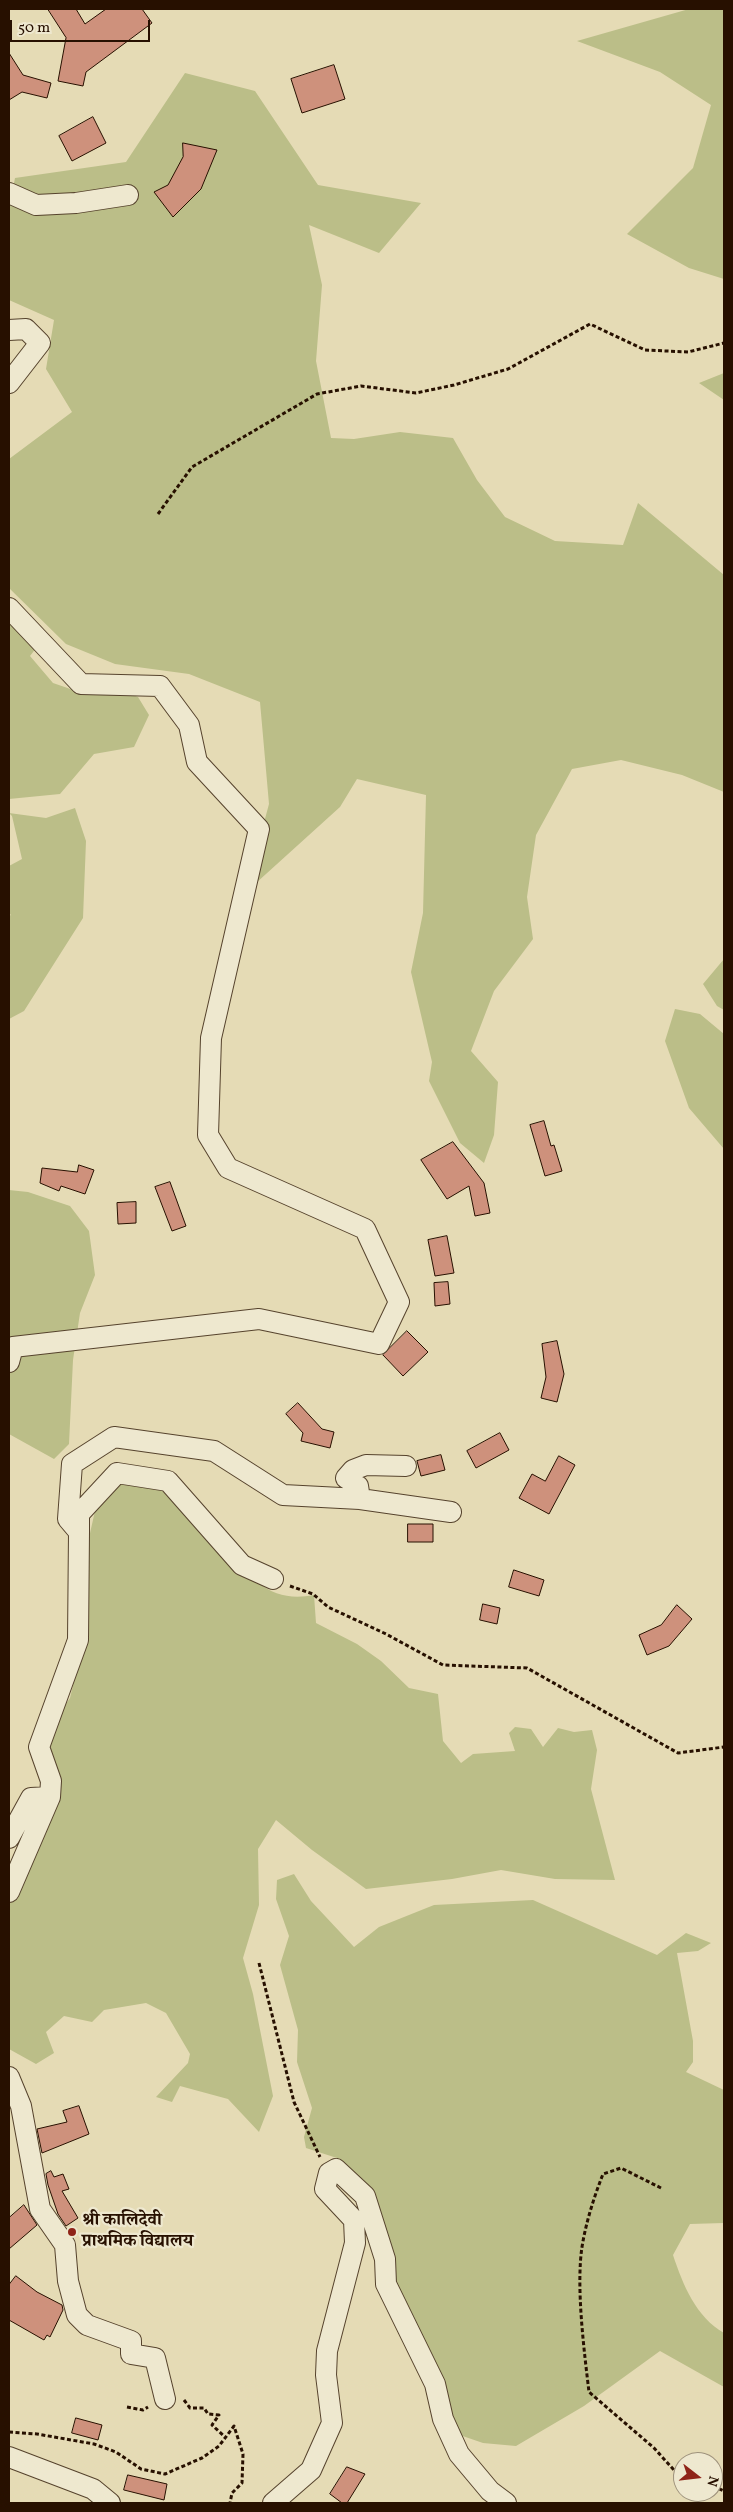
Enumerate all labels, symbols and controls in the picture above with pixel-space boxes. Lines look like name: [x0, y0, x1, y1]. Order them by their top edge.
scale bar: [12, 10, 152, 42]
text: 50 m: [18, 18, 50, 39]
place label: श्री कालिदेवी प्राथमिक विद्यालय: [82, 2211, 193, 2254]
marker: श्री कालिदेवी प्राथमिक विद्यालय: [66, 2226, 78, 2238]
north arrow: [673, 2452, 723, 2502]
text: N: [701, 2473, 722, 2488]

